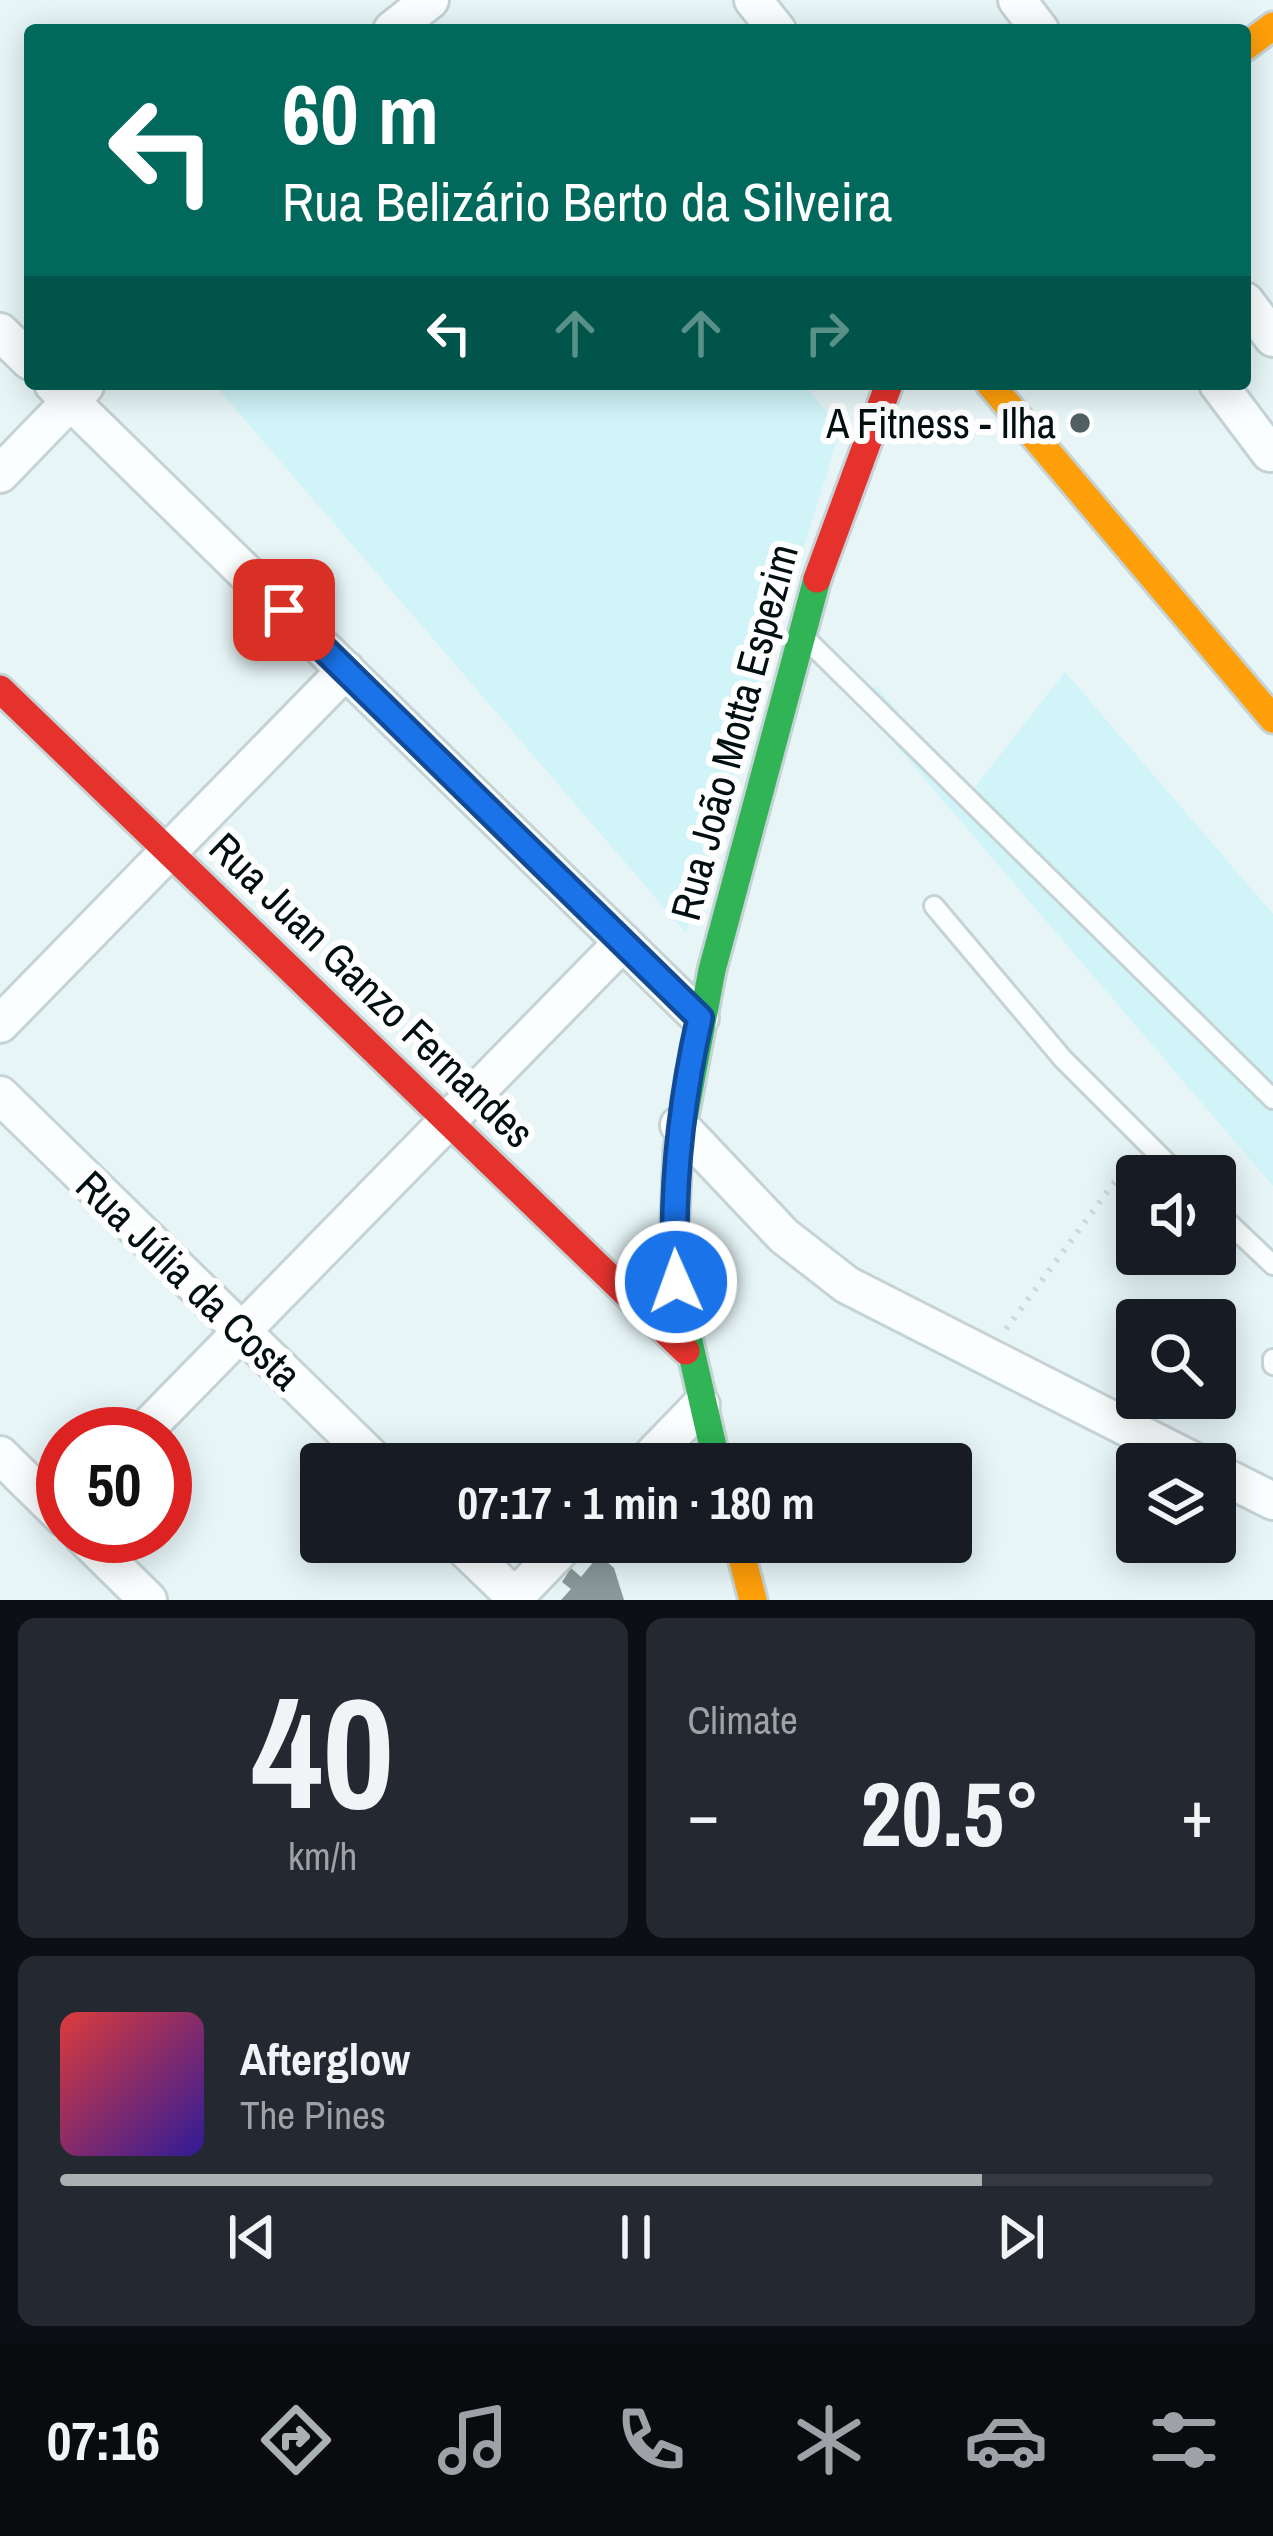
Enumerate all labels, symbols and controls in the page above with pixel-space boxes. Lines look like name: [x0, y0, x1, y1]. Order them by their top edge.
text: 60 m: [282, 57, 439, 170]
icon: left: [84, 72, 240, 228]
text: Rua Belizário Berto da Silveira: [282, 165, 892, 238]
icon: left: [416, 300, 482, 366]
icon: ahead: [542, 300, 608, 366]
icon: ahead: [668, 300, 734, 366]
icon: right: [794, 300, 860, 366]
place label: A Fitness - Ilha: [825, 395, 1056, 451]
marker: A Fitness - Ilha: [1067, 410, 1093, 436]
street label: Rua João Motta Espezim: [657, 538, 811, 926]
pin: [233, 559, 335, 661]
icon: arrive: [251, 577, 317, 643]
street label: Rua Juan Ganzo Fernandes: [198, 820, 546, 1160]
map controls: [1116, 1155, 1236, 1563]
button: sound: [1116, 1155, 1236, 1275]
street label: Rua Júlia da Costa: [64, 1158, 314, 1402]
position arrow: [613, 1219, 739, 1345]
button: search: [1116, 1299, 1236, 1419]
speed limit sign: 50: [36, 1407, 192, 1563]
button: layers: [1116, 1443, 1236, 1563]
text: 07:17 · 1 min · 180 m: [458, 1472, 814, 1533]
text: 40: [252, 1647, 394, 1857]
text: Climate: [688, 1694, 798, 1746]
text: 20.5°: [860, 1753, 1040, 1874]
text: −: [688, 1769, 719, 1858]
text: +: [1181, 1769, 1213, 1858]
text: km/h: [288, 1830, 357, 1882]
text: Afterglow: [240, 2028, 410, 2089]
text: The Pines: [240, 2089, 386, 2141]
icon: previous: [219, 2204, 285, 2270]
icon: pause: [603, 2204, 669, 2270]
icon: next: [988, 2204, 1054, 2270]
icon: directions: [254, 2398, 338, 2482]
icon: music: [431, 2398, 515, 2482]
icon: phone: [609, 2398, 693, 2482]
icon: climate: [787, 2398, 871, 2482]
icon: car: [964, 2398, 1048, 2482]
icon: filters: [1142, 2398, 1226, 2482]
text: 07:16: [47, 2404, 160, 2477]

